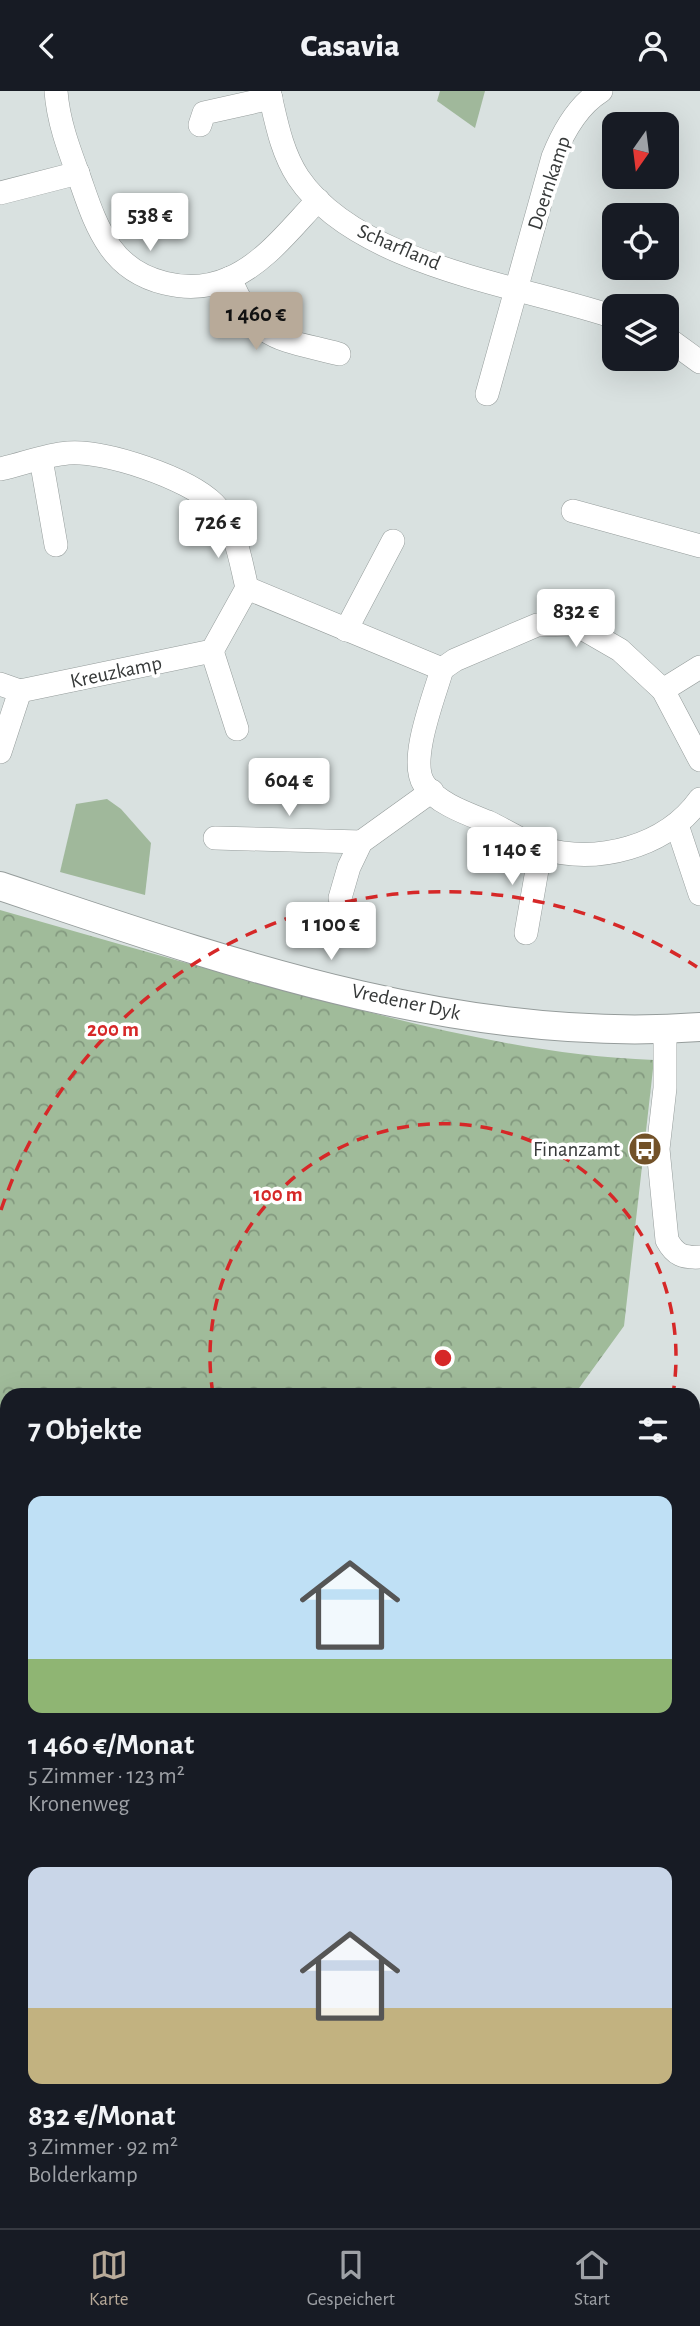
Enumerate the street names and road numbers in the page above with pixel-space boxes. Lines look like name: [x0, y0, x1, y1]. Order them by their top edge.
street label: Doernkamp: [524, 133, 574, 233]
street label: Scharfland: [354, 220, 444, 274]
street label: Kreuzkamp: [68, 652, 164, 692]
street label: Vredener Dyk: [350, 980, 463, 1024]

